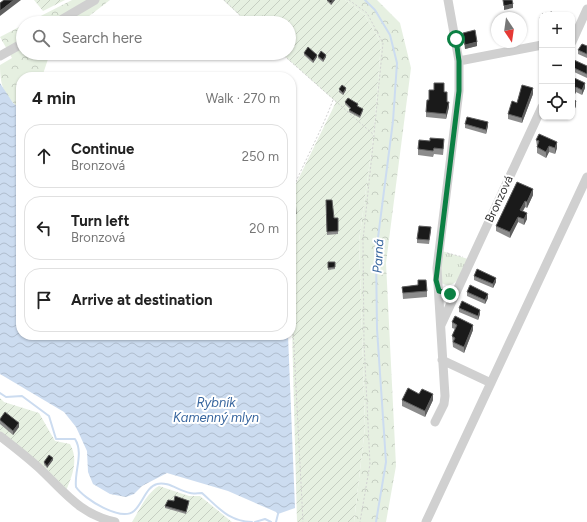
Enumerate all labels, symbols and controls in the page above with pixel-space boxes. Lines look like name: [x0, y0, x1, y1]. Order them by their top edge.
north arrow: [491, 12, 527, 48]
map controls: [539, 12, 575, 120]
button: +: [539, 12, 575, 48]
search box: [16, 16, 296, 60]
icon: search: [30, 27, 52, 49]
text: Search here: [62, 29, 142, 47]
route start: [447, 30, 465, 48]
button: −: [539, 48, 575, 84]
button: locate: [539, 84, 575, 120]
text: 4 min: [32, 88, 76, 108]
text: Walk · 270 m: [206, 91, 280, 106]
text: Continue: [71, 140, 134, 158]
icon: ahead: [33, 145, 55, 167]
text: 250 m: [242, 149, 279, 164]
text: Bronzová: [71, 158, 125, 173]
street label: Bronzová: [482, 173, 516, 225]
text: Turn left: [71, 212, 129, 230]
icon: left: [33, 217, 55, 239]
text: 20 m: [249, 221, 279, 236]
text: Bronzová: [71, 230, 125, 245]
water label: Parná: [370, 238, 386, 274]
route end: [441, 285, 459, 303]
icon: arrive: [33, 289, 55, 311]
text: Arrive at destination: [71, 291, 212, 309]
water label: Rybník Kamenný mlyn: [173, 395, 259, 425]

